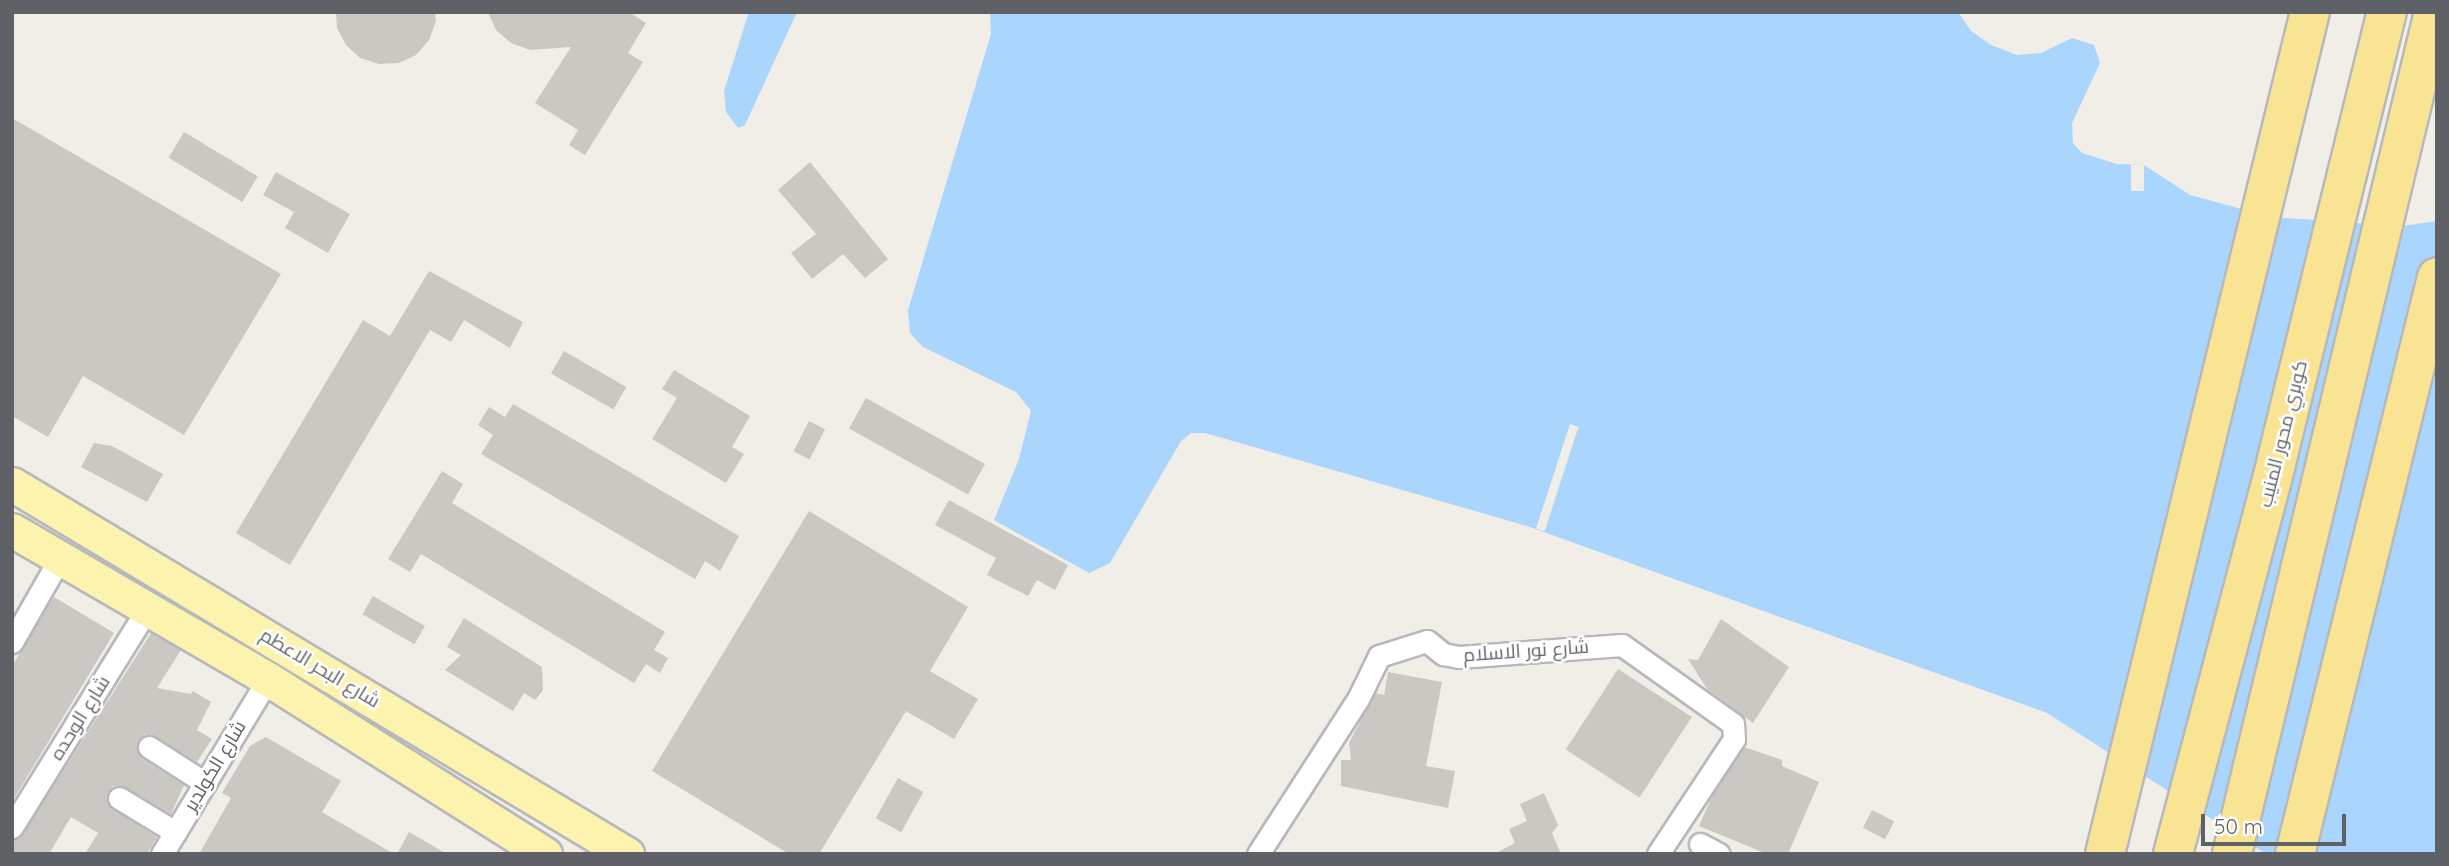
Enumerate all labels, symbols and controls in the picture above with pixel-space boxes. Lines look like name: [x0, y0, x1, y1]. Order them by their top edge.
street label: كوبري محور المنيب: [2254, 358, 2312, 510]
street label: شارع البحر الاعظم: [256, 623, 384, 713]
street label: شارع نور الاسلام: [1462, 635, 1590, 667]
street label: شارع الوحده: [45, 672, 115, 764]
street label: شارع الكولدير: [179, 716, 251, 816]
scale bar: [2204, 800, 2349, 844]
text: 50 m: [2214, 813, 2263, 839]

